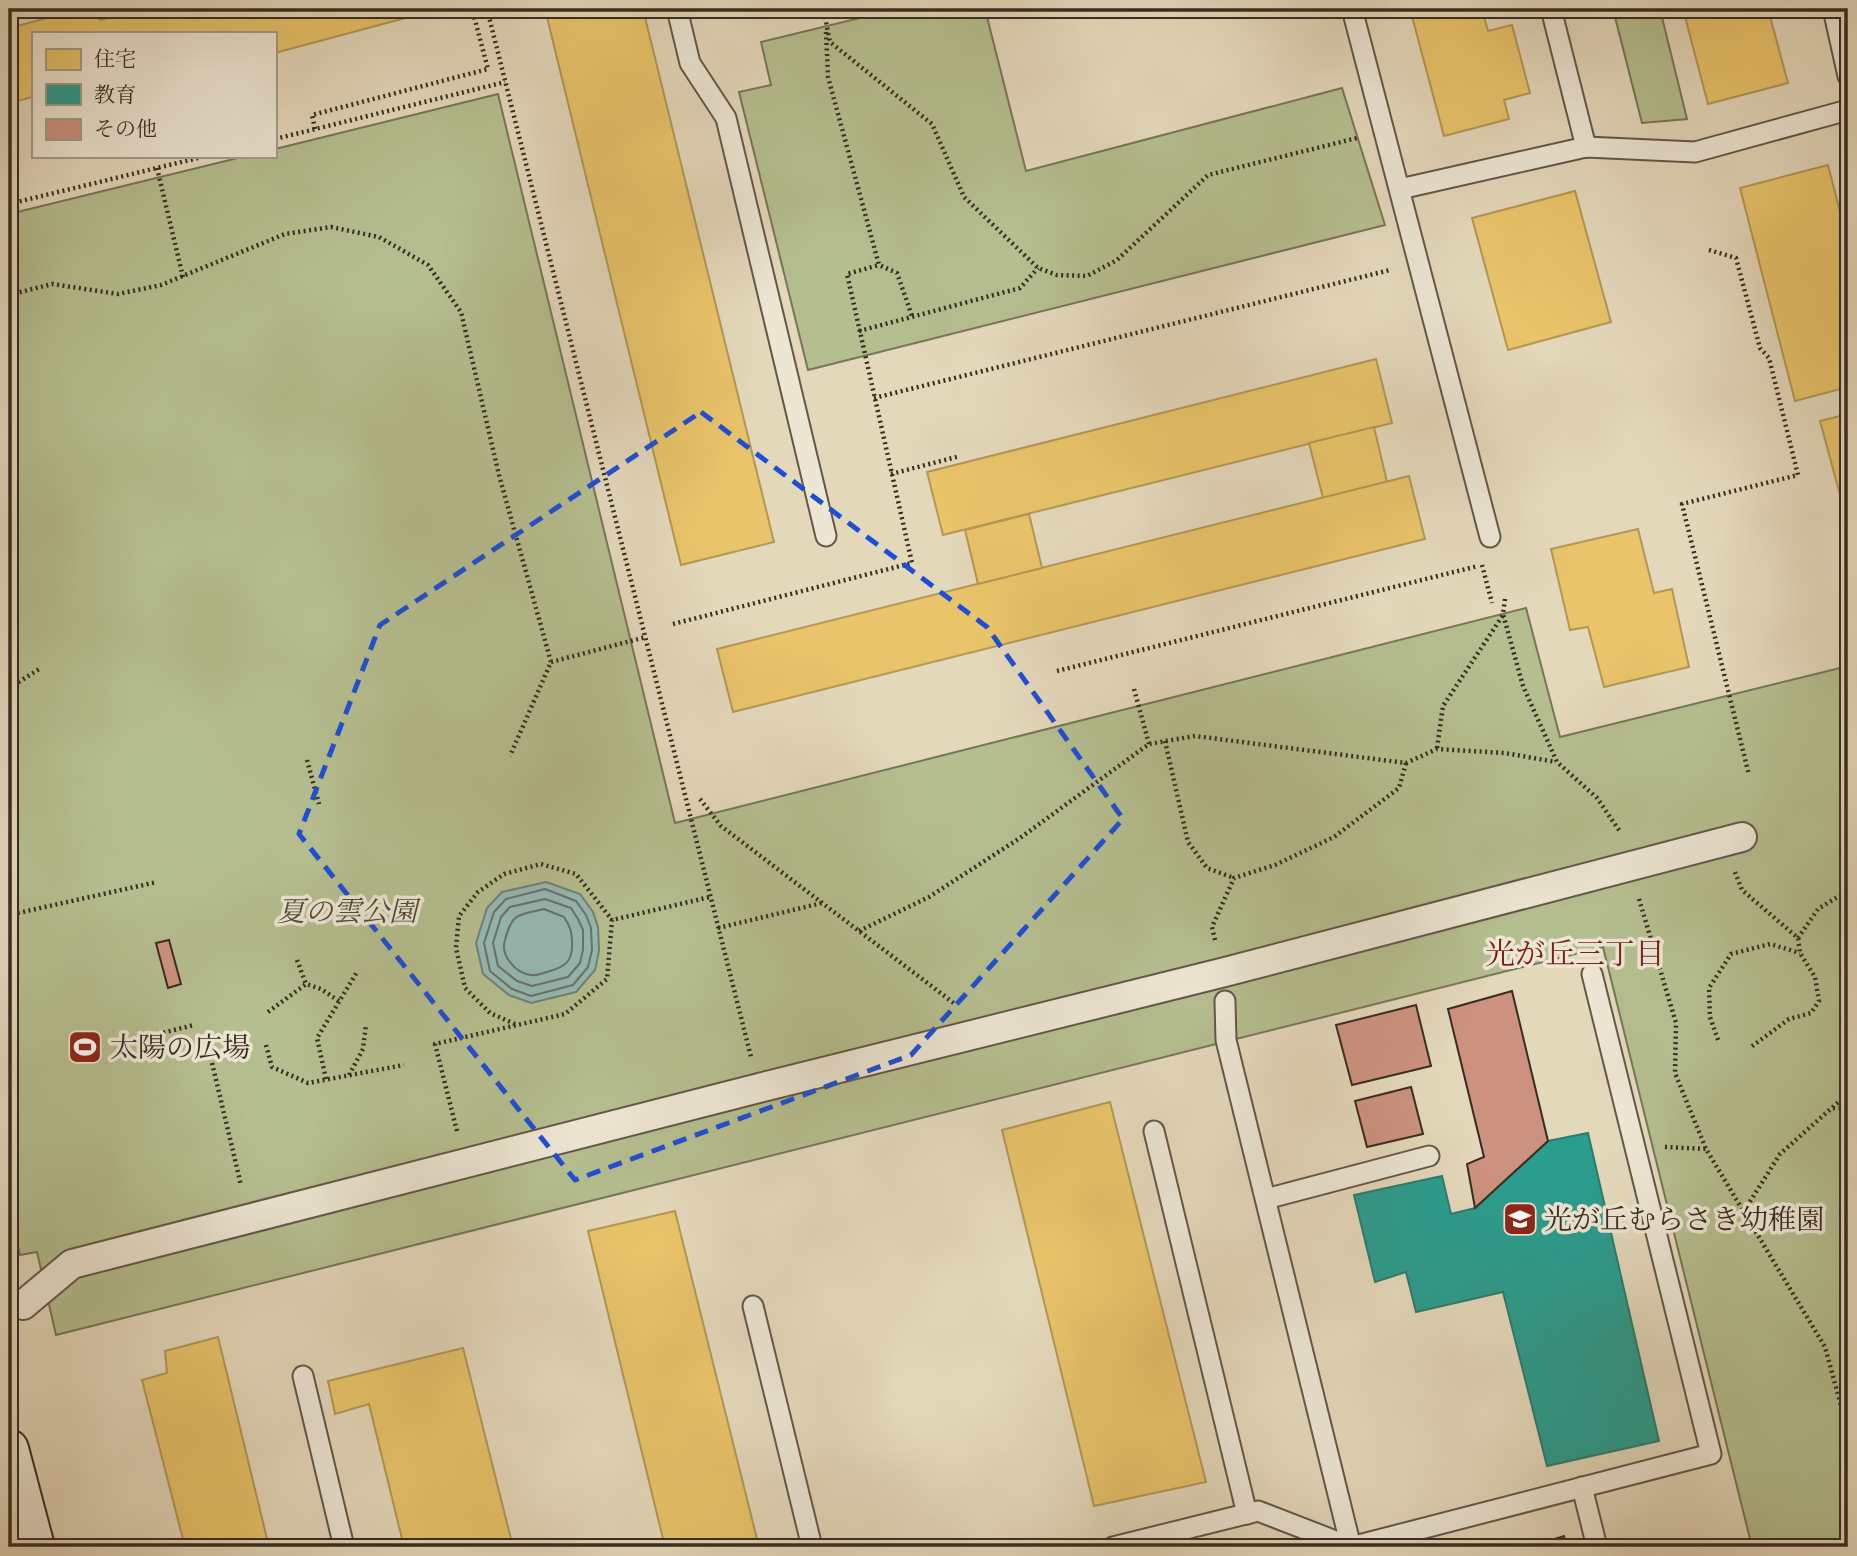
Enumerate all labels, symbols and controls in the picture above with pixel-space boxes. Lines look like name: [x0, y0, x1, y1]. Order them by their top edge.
legend: [32, 32, 276, 158]
text: 住宅: [94, 47, 136, 73]
text: 教育: [94, 83, 136, 109]
text: その他: [94, 117, 157, 143]
park label: 夏の雲公園: [277, 895, 421, 930]
district label: 光が丘三丁目: [1485, 937, 1665, 974]
sports icon: 太陽の広場: [66, 1028, 104, 1066]
place label: 太陽の広場: [110, 1031, 250, 1066]
school or university icon: 光が丘むらさき幼稚園: [1501, 1200, 1539, 1238]
place label: 光が丘むらさき幼稚園: [1544, 1203, 1824, 1238]

